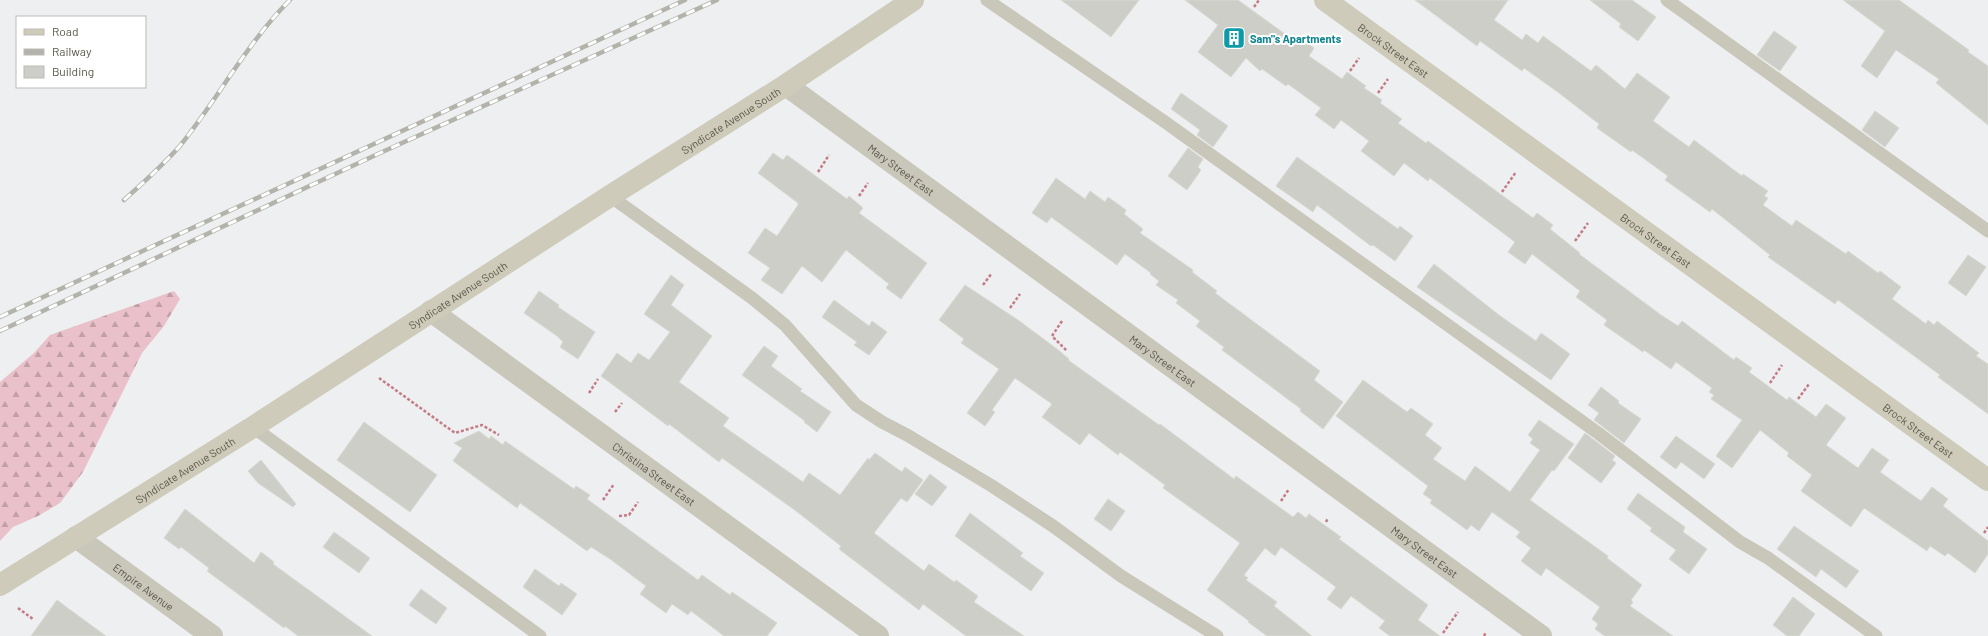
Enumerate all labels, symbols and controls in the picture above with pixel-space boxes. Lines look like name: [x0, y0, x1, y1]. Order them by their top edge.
legend: [16, 16, 146, 88]
street label: Brock Street East: [1356, 20, 1432, 80]
text: Road: [52, 24, 79, 38]
building icon: Sam"s Apartments: [1221, 25, 1247, 51]
place label: Sam"s Apartments: [1250, 32, 1342, 45]
text: Railway: [52, 44, 92, 58]
text: Building: [52, 64, 94, 78]
street label: Syndicate Avenue South: [678, 84, 783, 156]
street label: Mary Street East: [866, 141, 937, 198]
street label: Brock Street East: [1618, 210, 1694, 270]
street label: Syndicate Avenue South: [406, 258, 509, 331]
street label: Mary Street East: [1127, 332, 1199, 389]
street label: Brock Street East: [1881, 400, 1957, 460]
street label: Syndicate Avenue South: [133, 434, 237, 505]
street label: Christina Street East: [610, 439, 698, 508]
street label: Mary Street East: [1389, 523, 1461, 580]
street label: Empire Avenue: [111, 560, 177, 613]

